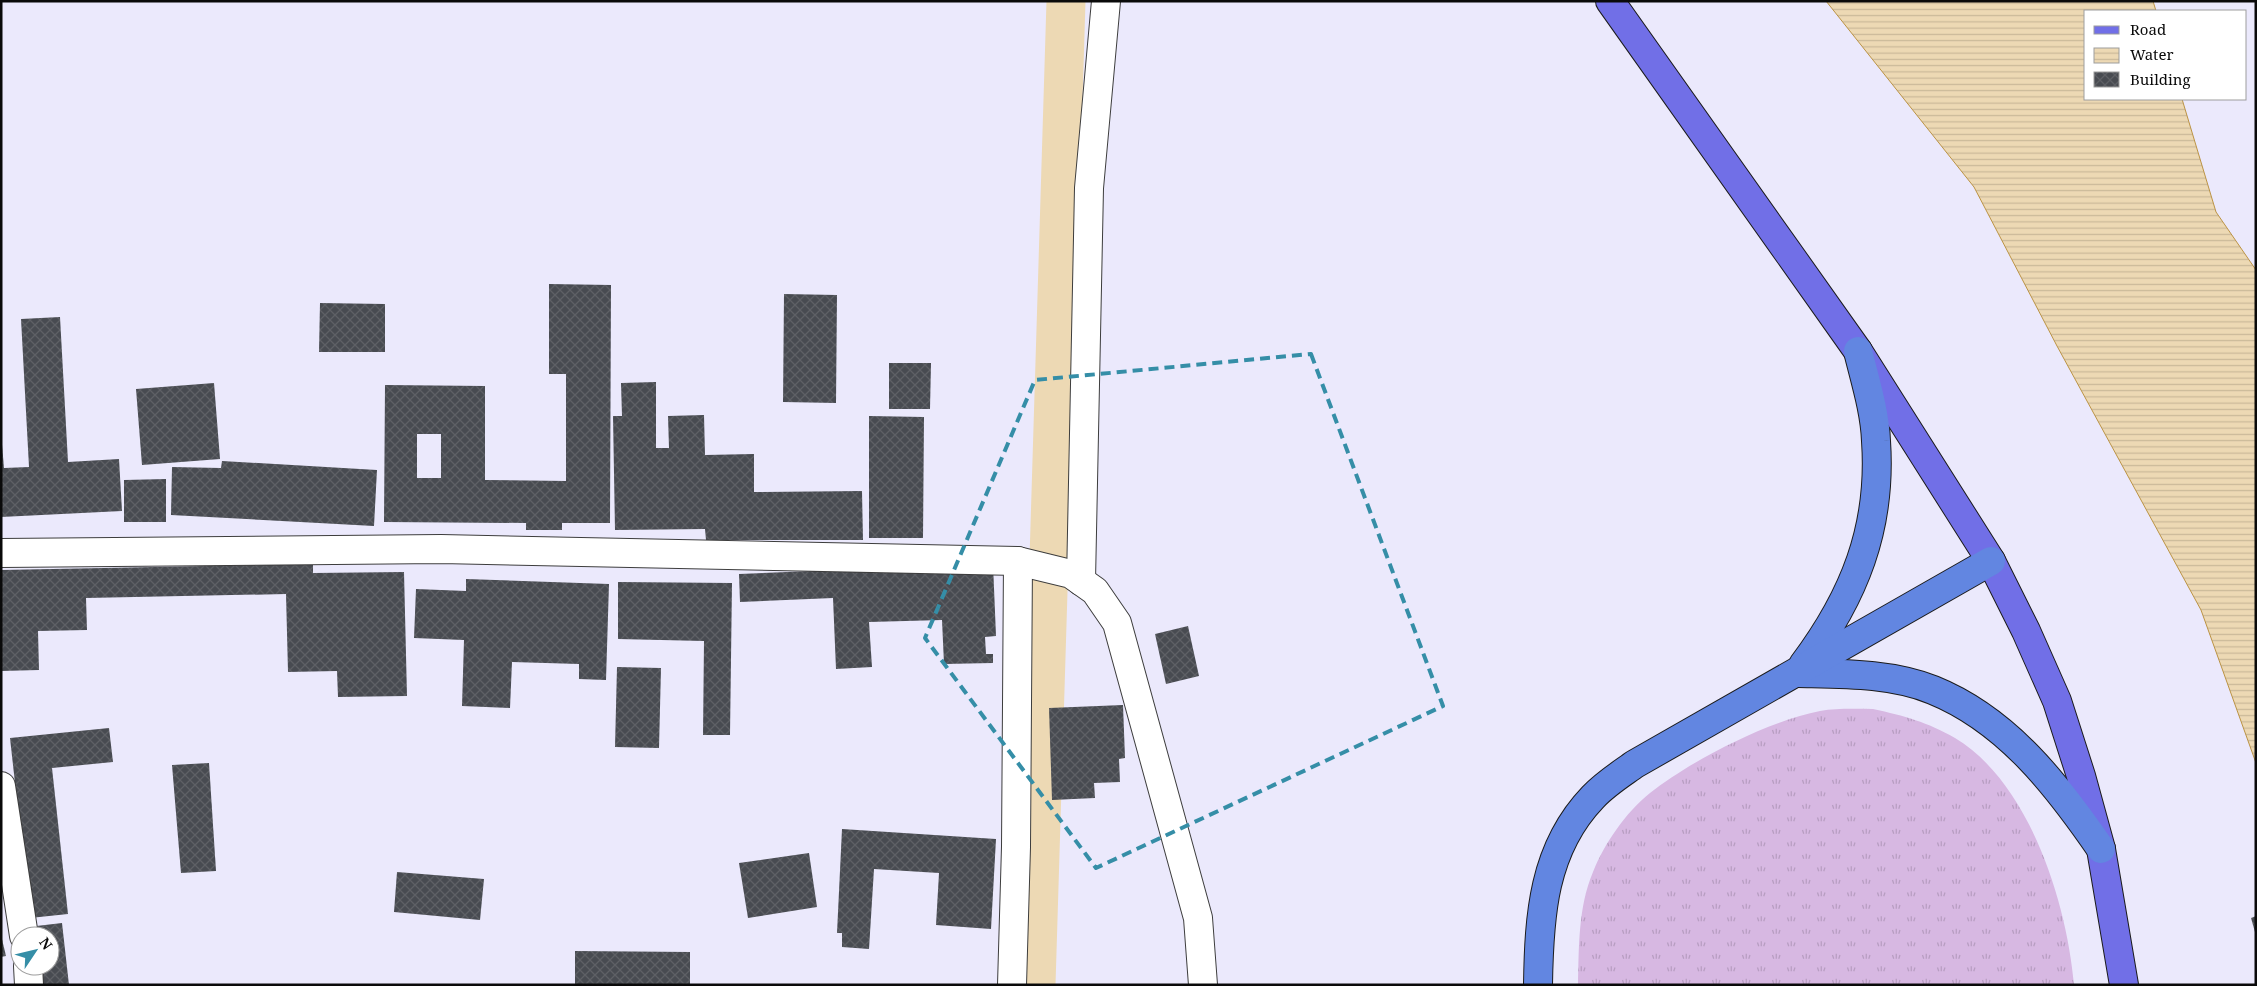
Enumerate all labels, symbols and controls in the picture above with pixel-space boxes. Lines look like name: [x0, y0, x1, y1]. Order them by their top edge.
legend: [2084, 10, 2247, 100]
text: Road: [2130, 19, 2166, 39]
text: Water: [2130, 44, 2173, 64]
text: Building: [2130, 69, 2191, 89]
north arrow: [10, 926, 60, 976]
text: N: [35, 933, 57, 953]

